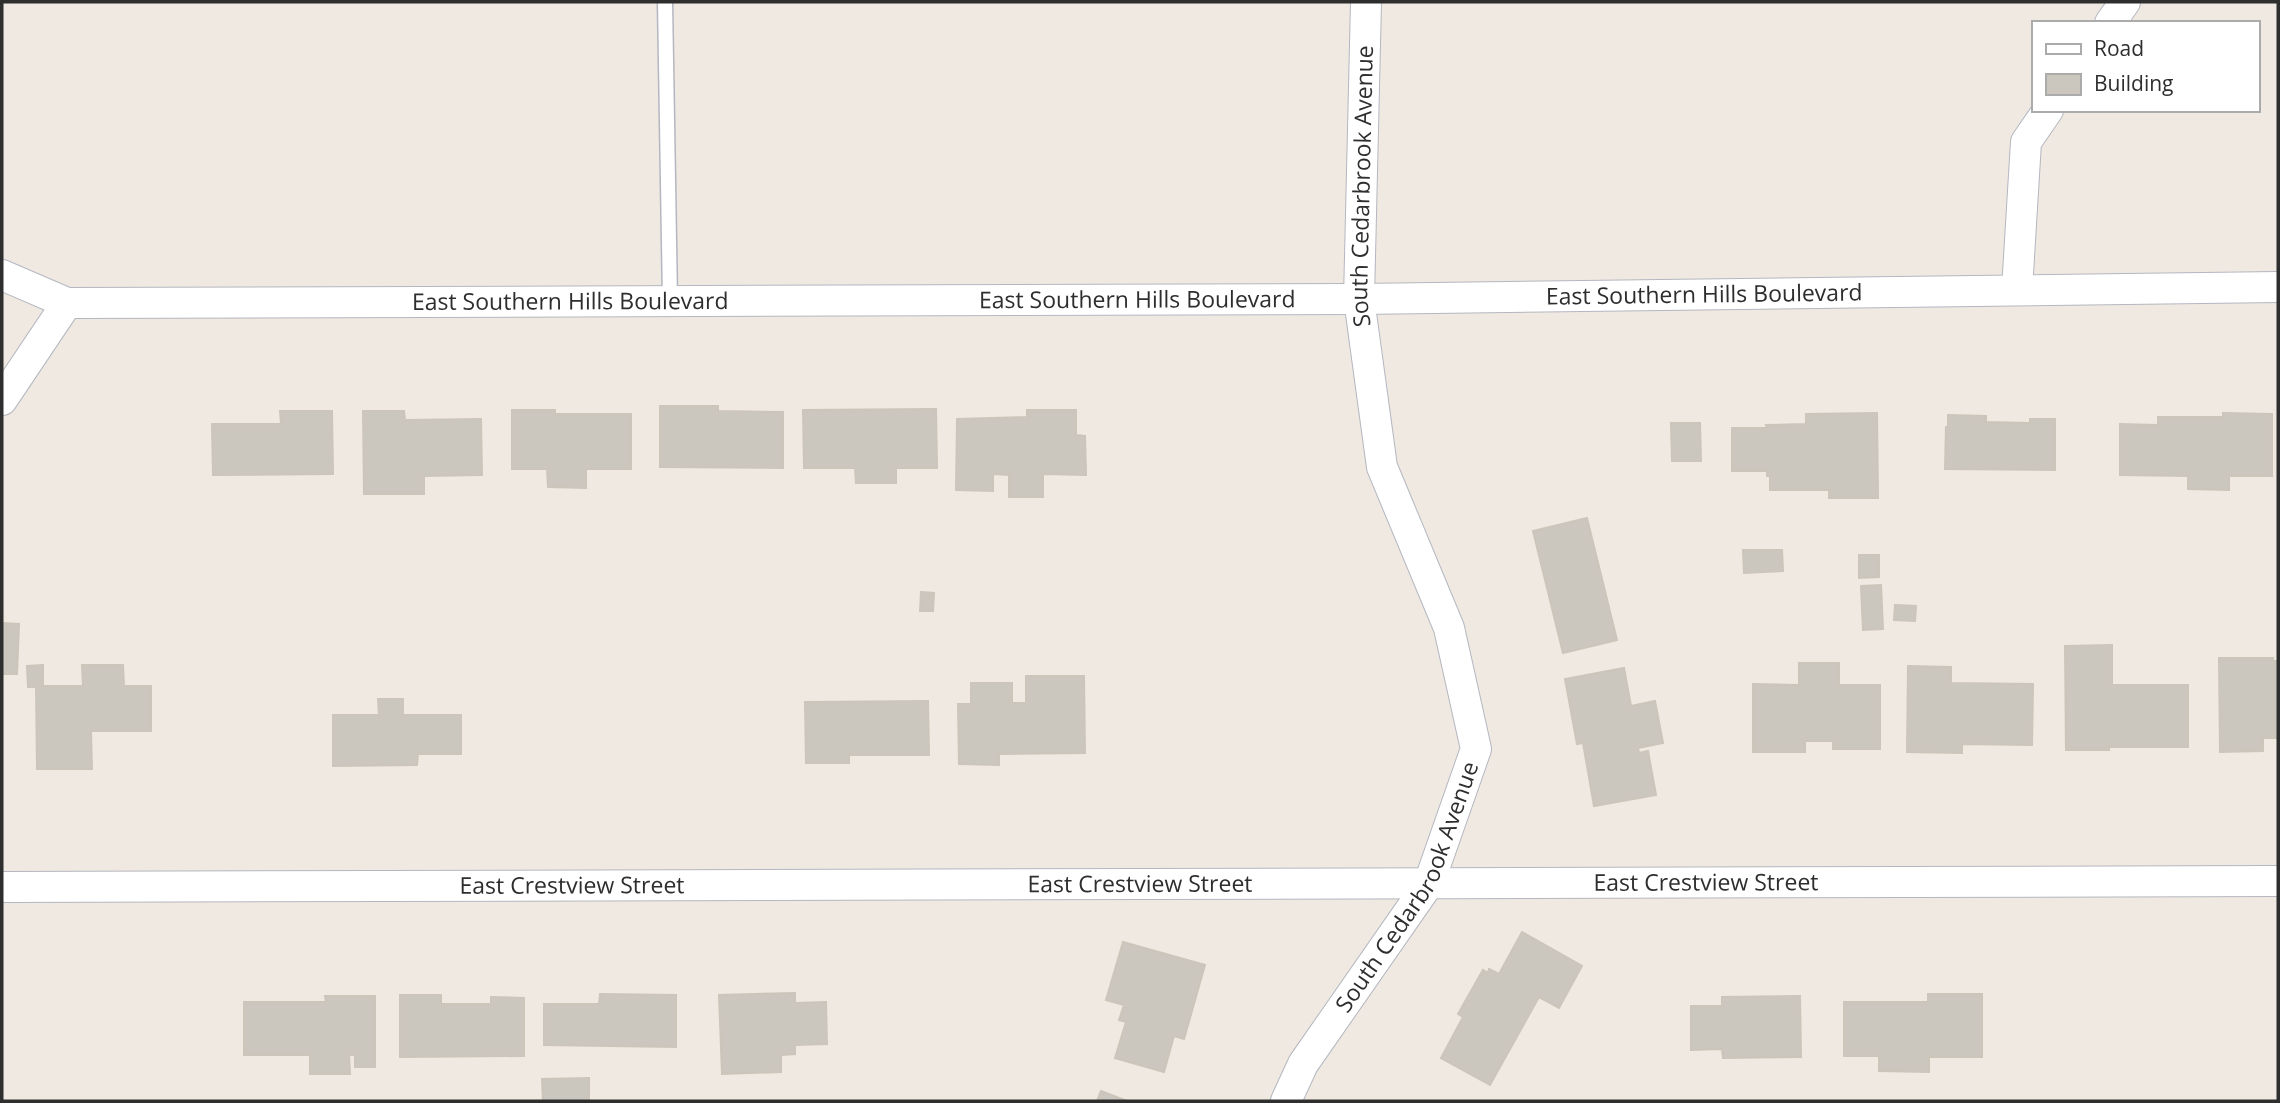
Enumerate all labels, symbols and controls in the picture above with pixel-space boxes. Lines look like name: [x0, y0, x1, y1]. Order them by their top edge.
legend: [2032, 21, 2259, 112]
text: Road: [2094, 34, 2144, 62]
street label: South Cedarbrook Avenue: [1342, 45, 1380, 329]
text: Building: [2094, 69, 2173, 97]
street label: East Southern Hills Boulevard: [1546, 275, 1863, 312]
street label: East Southern Hills Boulevard: [979, 282, 1296, 315]
street label: East Southern Hills Boulevard: [412, 284, 729, 317]
street label: South Cedarbrook Avenue: [1327, 757, 1485, 1018]
street label: East Crestview Street: [1593, 865, 1819, 898]
street label: East Crestview Street: [1027, 867, 1253, 899]
street label: East Crestview Street: [459, 868, 685, 901]

